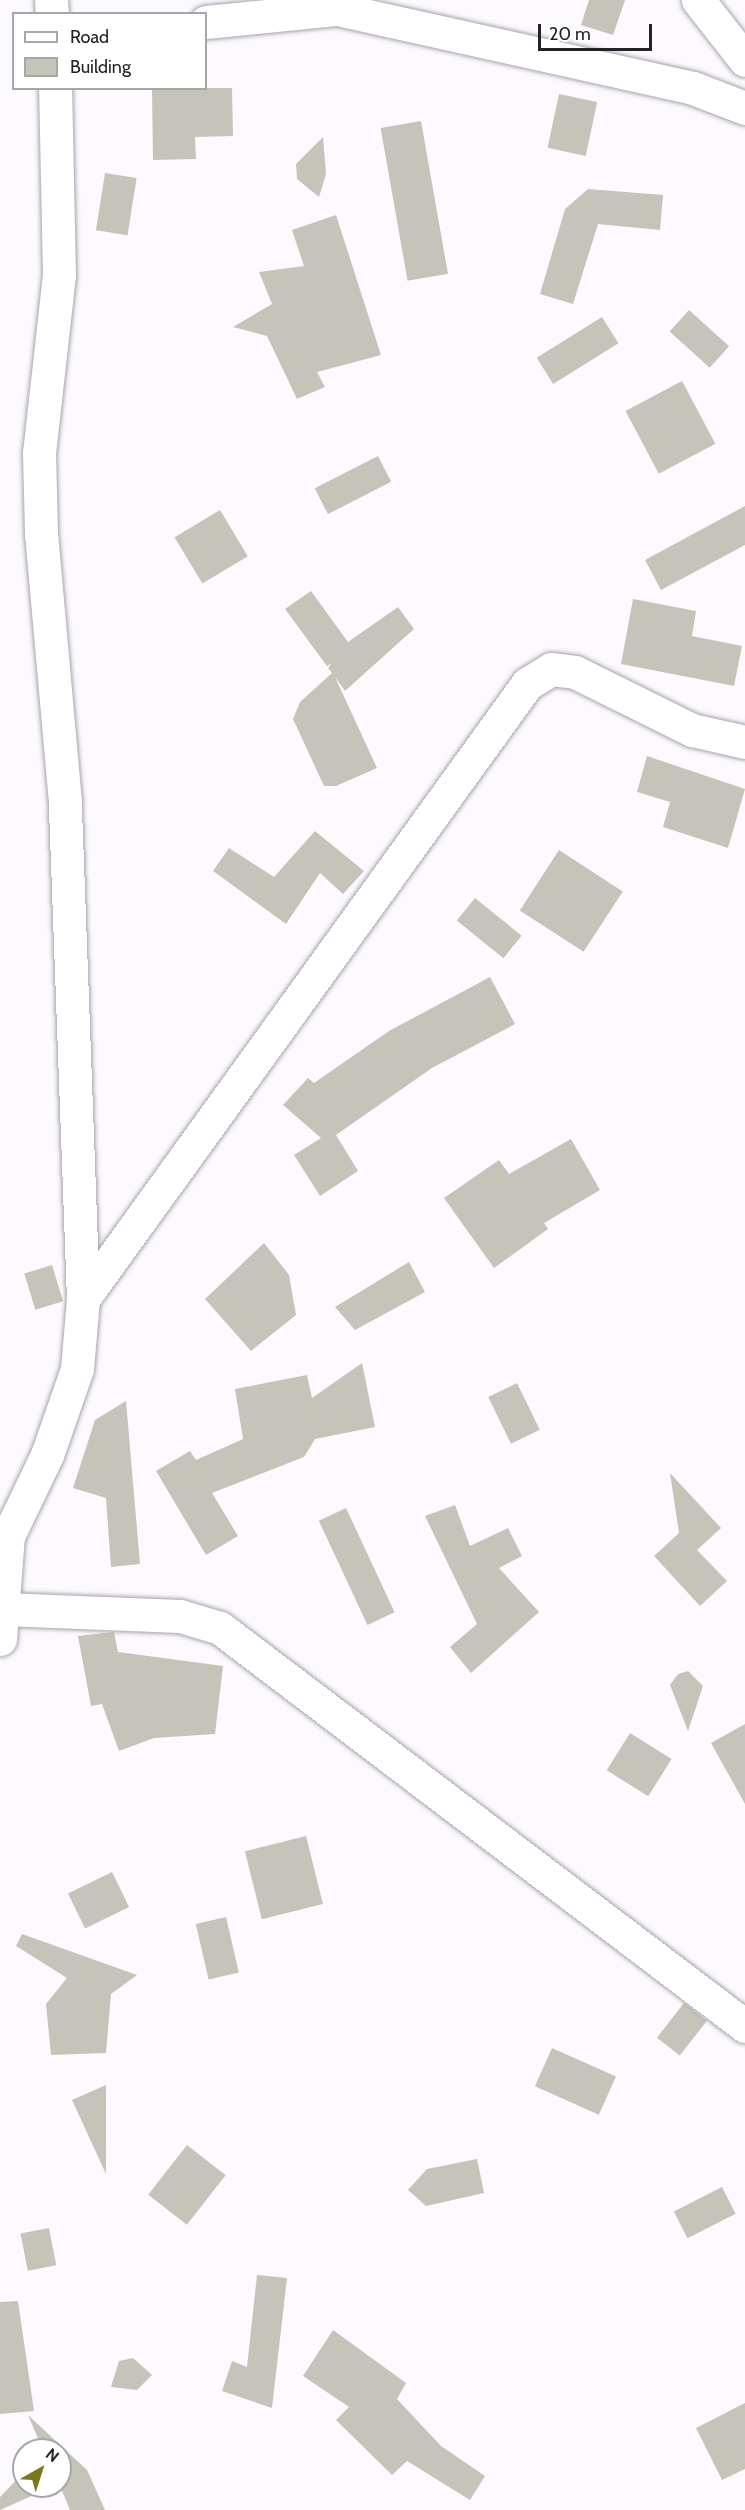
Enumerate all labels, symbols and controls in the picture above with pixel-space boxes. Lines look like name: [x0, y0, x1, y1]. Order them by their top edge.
legend: [12, 12, 207, 90]
scale bar: [541, 12, 655, 50]
text: 20 m: [549, 23, 591, 45]
text: Road: [70, 26, 109, 48]
text: Building: [70, 56, 131, 78]
north arrow: [12, 2438, 72, 2498]
text: N: [42, 2444, 63, 2466]

